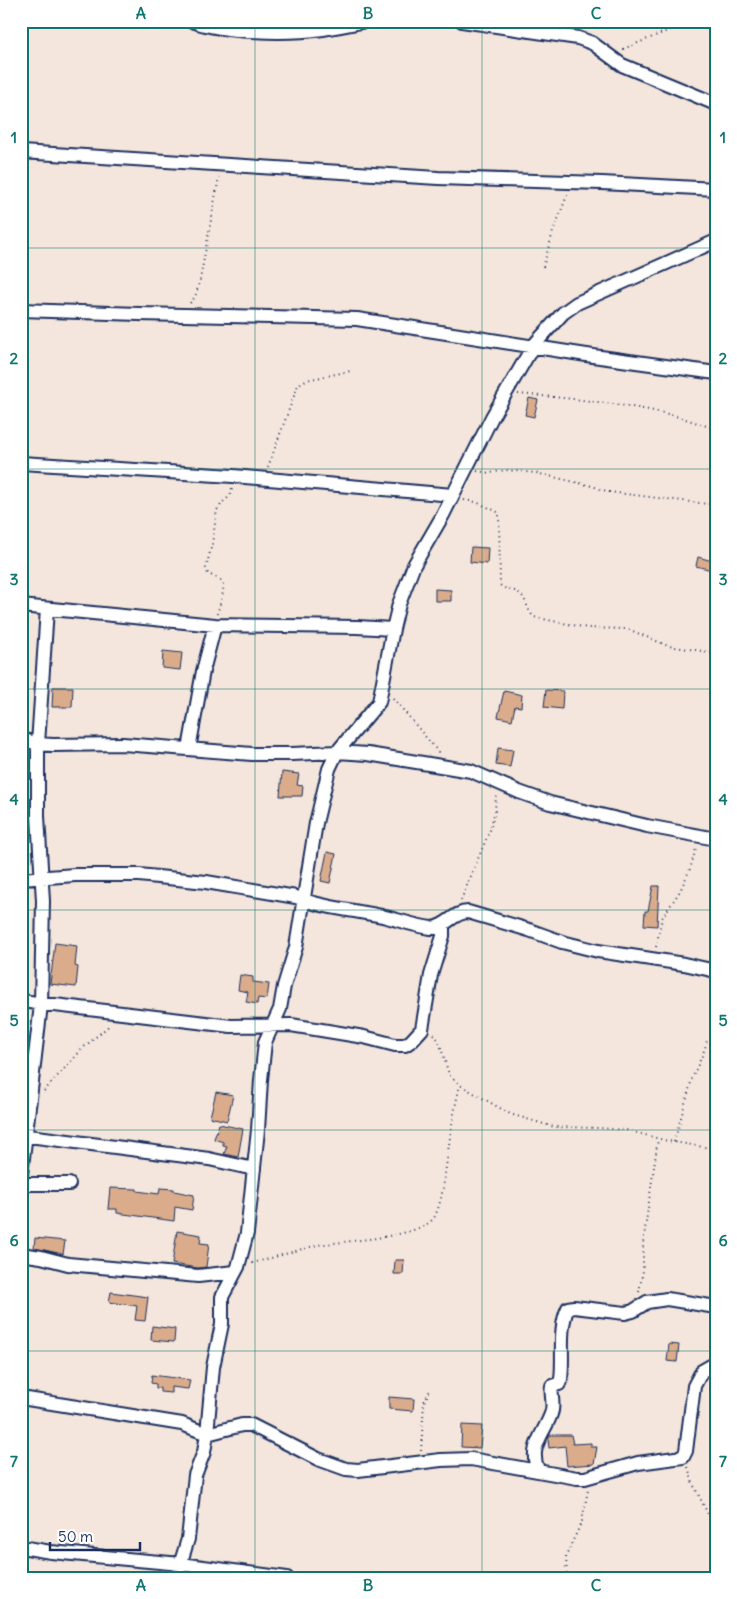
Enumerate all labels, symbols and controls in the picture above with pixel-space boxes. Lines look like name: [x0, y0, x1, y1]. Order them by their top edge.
text: A: [136, 3, 146, 23]
text: B: [363, 3, 374, 23]
text: C: [591, 3, 602, 23]
text: 1: [11, 127, 17, 147]
text: 1: [720, 127, 726, 147]
text: 2: [10, 348, 19, 368]
text: 2: [719, 348, 728, 368]
text: 3: [9, 569, 19, 589]
text: 3: [718, 569, 728, 589]
text: 4: [9, 789, 19, 809]
text: 4: [718, 789, 728, 809]
text: 5: [9, 1010, 19, 1030]
text: 5: [718, 1010, 728, 1030]
text: 6: [9, 1230, 19, 1250]
text: 6: [718, 1230, 728, 1250]
text: 7: [10, 1451, 18, 1471]
text: 7: [719, 1451, 727, 1471]
scale bar: [50, 1519, 140, 1551]
text: 50 m: [58, 1527, 93, 1546]
text: A: [136, 1575, 146, 1595]
text: B: [363, 1575, 374, 1595]
text: C: [591, 1575, 602, 1595]

